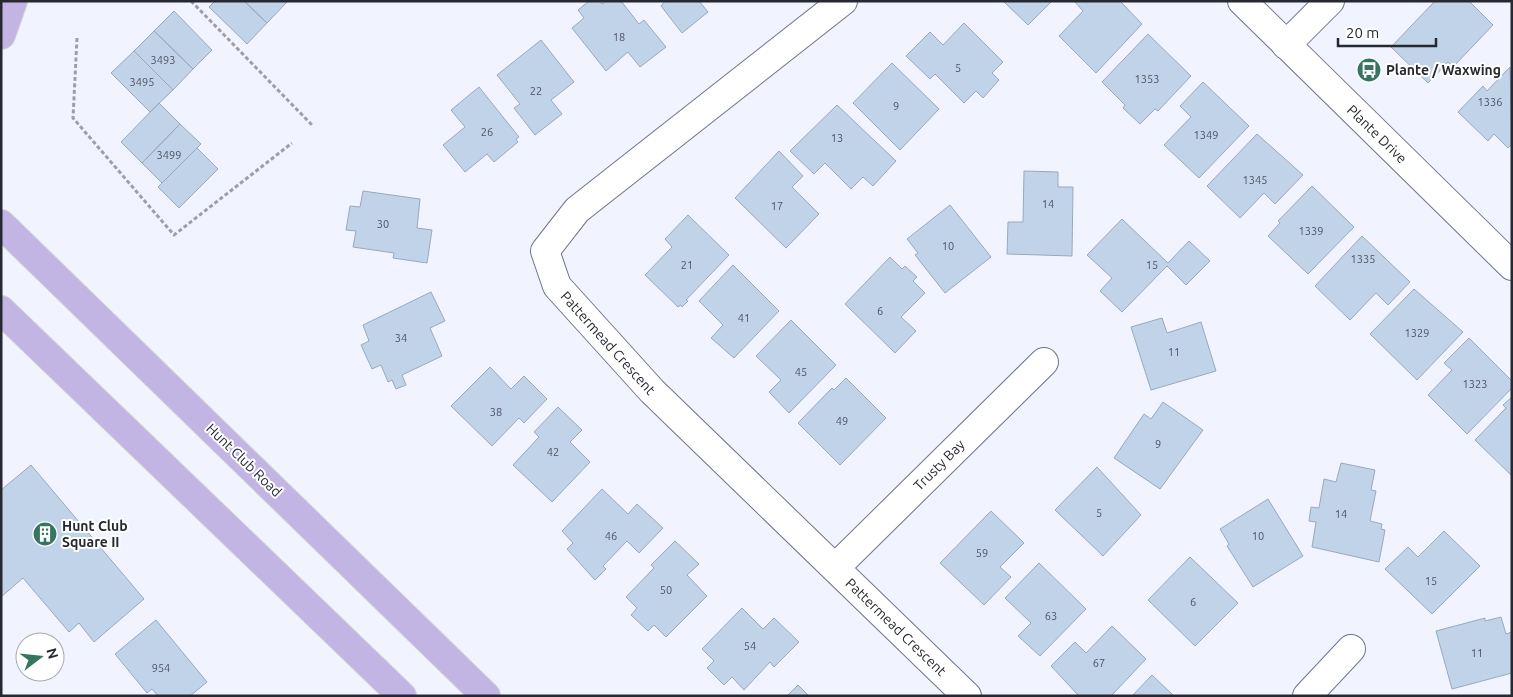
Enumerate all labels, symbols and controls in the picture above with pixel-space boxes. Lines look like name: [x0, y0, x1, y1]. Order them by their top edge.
scale bar: [1338, 15, 1436, 47]
text: 20 m: [1346, 24, 1379, 41]
house number: 18: [613, 31, 625, 43]
house number: 3493: [151, 54, 175, 66]
bus stop icon: Plante / Waxwing: [1356, 57, 1382, 83]
house number: 5: [955, 62, 961, 74]
place label: Plante / Waxwing: [1386, 62, 1501, 78]
house number: 1353: [1135, 73, 1159, 85]
house number: 3495: [130, 76, 154, 88]
house number: 22: [530, 85, 542, 97]
house number: 1336: [1478, 96, 1502, 108]
house number: 9: [893, 100, 899, 112]
street label: Plante Drive: [1344, 102, 1410, 166]
house number: 26: [481, 126, 493, 138]
house number: 1349: [1194, 129, 1218, 141]
house number: 13: [831, 132, 843, 144]
house number: 3499: [157, 149, 181, 161]
house number: 1345: [1243, 174, 1267, 186]
house number: 14: [1042, 198, 1054, 210]
house number: 17: [771, 200, 783, 212]
house number: 30: [377, 218, 389, 230]
house number: 1339: [1299, 225, 1323, 237]
house number: 10: [942, 240, 954, 252]
house number: 1335: [1351, 253, 1375, 265]
house number: 21: [681, 259, 693, 271]
house number: 15: [1146, 259, 1158, 271]
street label: Pattermead Crescent: [557, 288, 659, 398]
house number: 6: [877, 305, 883, 317]
house number: 41: [738, 312, 750, 324]
house number: 1329: [1405, 327, 1429, 339]
house number: 34: [395, 332, 407, 344]
house number: 11: [1168, 346, 1180, 358]
house number: 45: [795, 366, 807, 378]
house number: 1323: [1463, 378, 1487, 390]
house number: 38: [490, 406, 502, 418]
house number: 49: [836, 415, 848, 427]
street label: Hunt Club Road: [203, 420, 285, 500]
street label: Trusty Bay: [910, 436, 968, 494]
house number: 9: [1155, 438, 1161, 450]
house number: 42: [547, 446, 559, 458]
house number: 5: [1096, 507, 1102, 519]
house number: 14: [1335, 508, 1347, 520]
place label: Hunt Club Square II: [62, 518, 128, 550]
building icon: Hunt Club Square II: [32, 521, 58, 547]
house number: 46: [605, 530, 617, 542]
house number: 10: [1252, 530, 1264, 542]
house number: 59: [976, 547, 988, 559]
street label: Pattermead Crescent: [843, 575, 950, 679]
house number: 15: [1425, 575, 1437, 587]
house number: 50: [660, 584, 672, 596]
house number: 6: [1190, 596, 1196, 608]
house number: 63: [1045, 610, 1057, 622]
north arrow: [15, 632, 65, 682]
house number: 54: [744, 640, 756, 652]
text: N: [43, 646, 62, 661]
house number: 11: [1471, 647, 1483, 659]
house number: 67: [1093, 657, 1105, 669]
house number: 954: [152, 662, 170, 674]

